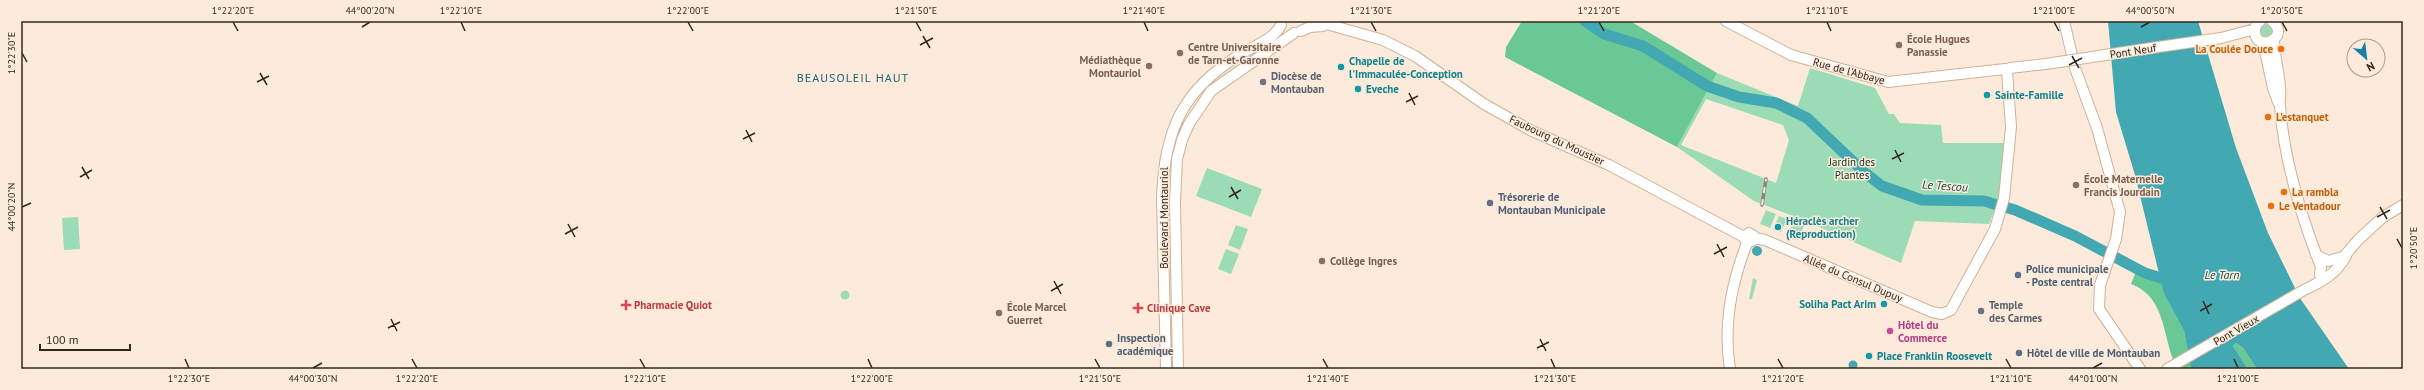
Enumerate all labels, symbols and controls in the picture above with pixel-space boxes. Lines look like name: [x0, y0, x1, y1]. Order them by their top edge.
text: 1°22'20"E: [212, 4, 254, 17]
text: 44°00'20"N: [345, 4, 395, 17]
text: 1°22'10"E: [440, 4, 482, 17]
text: 1°22'00"E: [667, 4, 709, 17]
text: 1°21'50"E: [895, 4, 937, 17]
text: 1°21'40"E: [1123, 4, 1165, 17]
text: 1°21'30"E: [1350, 4, 1392, 17]
text: 1°21'20"E: [1578, 4, 1620, 17]
text: 1°21'10"E: [1806, 4, 1848, 17]
text: 1°21'00"E: [2033, 4, 2075, 17]
text: 44°00'50"N: [2125, 4, 2175, 17]
text: 1°20'50"E: [2261, 4, 2303, 17]
text: 1°22'30"E: [5, 32, 18, 74]
place label: École Hugues Panassie: [1907, 32, 1970, 59]
north arrow: [2346, 38, 2386, 78]
place label: Centre Universitaire de Tarn-et-Garonne: [1188, 40, 1282, 67]
marker: École Hugues Panassie: [1894, 40, 1904, 50]
street label: Pont Neuf: [2109, 40, 2158, 62]
place label: La Coulée Douce: [2195, 42, 2273, 56]
marker: La Coulée Douce: [2276, 44, 2286, 54]
marker: Centre Universitaire de Tarn-et-Garonne: [1175, 48, 1185, 58]
place label: Médiathèque Montauriol: [1079, 53, 1142, 80]
place label: Chapelle de l'Immaculée-Conception: [1349, 54, 1463, 81]
street label: Rue de l'Abbaye: [1811, 55, 1887, 87]
text: N: [2364, 59, 2377, 75]
marker: Médiathèque Montauriol: [1144, 61, 1154, 71]
marker: Chapelle de l'Immaculée-Conception: [1336, 62, 1346, 72]
place label: Diocèse de Montauban: [1271, 69, 1324, 96]
district label: BEAUSOLEIL HAUT: [797, 70, 909, 85]
marker: Diocèse de Montauban: [1258, 77, 1268, 87]
place label: Eveche: [1366, 82, 1399, 96]
marker: Eveche: [1353, 84, 1363, 94]
place label: Sainte-Famille: [1995, 88, 2064, 102]
marker: Sainte-Famille: [1982, 90, 1992, 100]
place label: L'estanquet: [2276, 110, 2329, 124]
street label: Faubourg du Moustier: [1507, 112, 1607, 168]
marker: L'estanquet: [2263, 112, 2273, 122]
park label: Jardin des Plantes: [1828, 155, 1876, 182]
street label: Boulevard Montauriol: [1157, 166, 1171, 269]
place label: École Maternelle Francis Jourdain: [2084, 172, 2163, 199]
water label: Le Tescou: [1922, 176, 1969, 195]
marker: École Maternelle Francis Jourdain: [2071, 180, 2081, 190]
text: 44°00'20"N: [5, 182, 18, 232]
place label: La rambla: [2292, 185, 2339, 199]
marker: La rambla: [2279, 187, 2289, 197]
place label: Trésorerie de Montauban Municipale: [1498, 190, 1606, 217]
marker: Trésorerie de Montauban Municipale: [1485, 198, 1495, 208]
place label: Le Ventadour: [2279, 199, 2341, 213]
marker: Le Ventadour: [2266, 201, 2276, 211]
place label: Héraclès archer (Reproduction): [1786, 214, 1859, 241]
marker: Héraclès archer (Reproduction): [1773, 222, 1783, 232]
text: 1°20'50"E: [2407, 227, 2420, 269]
street label: Allée du Consul Dupuy: [1801, 251, 1905, 306]
place label: Collège Ingres: [1330, 254, 1397, 268]
marker: Collège Ingres: [1317, 256, 1327, 266]
place label: Police municipale - Poste central: [2026, 262, 2109, 289]
water label: Le Tarn: [2205, 267, 2239, 282]
marker: Police municipale - Poste central: [2013, 270, 2023, 280]
place label: Soliha Pact Arim: [1799, 297, 1876, 311]
place label: Pharmacie Quiot: [634, 298, 712, 312]
place label: Temple des Carmes: [1989, 298, 2043, 325]
marker: Soliha Pact Arim: [1879, 299, 1889, 309]
marker: Pharmacie Quiot: [621, 300, 631, 310]
place label: École Marcel Guerret: [1007, 300, 1067, 327]
place label: Clinique Cave: [1147, 301, 1211, 315]
marker: Clinique Cave: [1132, 302, 1144, 314]
marker: Temple des Carmes: [1976, 306, 1986, 316]
marker: École Marcel Guerret: [994, 308, 1004, 318]
street label: Pont Vieux: [2211, 311, 2262, 349]
place label: Hôtel du Commerce: [1898, 318, 1947, 345]
scale bar: [40, 326, 130, 352]
marker: Hôtel du Commerce: [1885, 326, 1895, 336]
place label: Inspection académique: [1117, 331, 1174, 358]
text: 100 m: [46, 332, 79, 347]
marker: Inspection académique: [1104, 339, 1114, 349]
place label: Hôtel de ville de Montauban: [2027, 346, 2160, 360]
marker: Hôtel de ville de Montauban: [2014, 348, 2024, 358]
place label: Place Franklin Roosevelt: [1877, 349, 1992, 363]
marker: Place Franklin Roosevelt: [1864, 351, 1874, 361]
text: 1°22'30"E: [168, 372, 210, 385]
text: 44°00'30"N: [288, 372, 338, 385]
text: 1°22'20"E: [396, 372, 438, 385]
text: 1°22'10"E: [624, 372, 666, 385]
text: 1°22'00"E: [851, 372, 893, 385]
text: 1°21'50"E: [1079, 372, 1121, 385]
text: 1°21'40"E: [1307, 372, 1349, 385]
text: 1°21'30"E: [1534, 372, 1576, 385]
text: 1°21'20"E: [1762, 372, 1804, 385]
text: 1°21'10"E: [1990, 372, 2032, 385]
text: 44°01'00"N: [2068, 372, 2118, 385]
text: 1°21'00"E: [2217, 372, 2259, 385]

